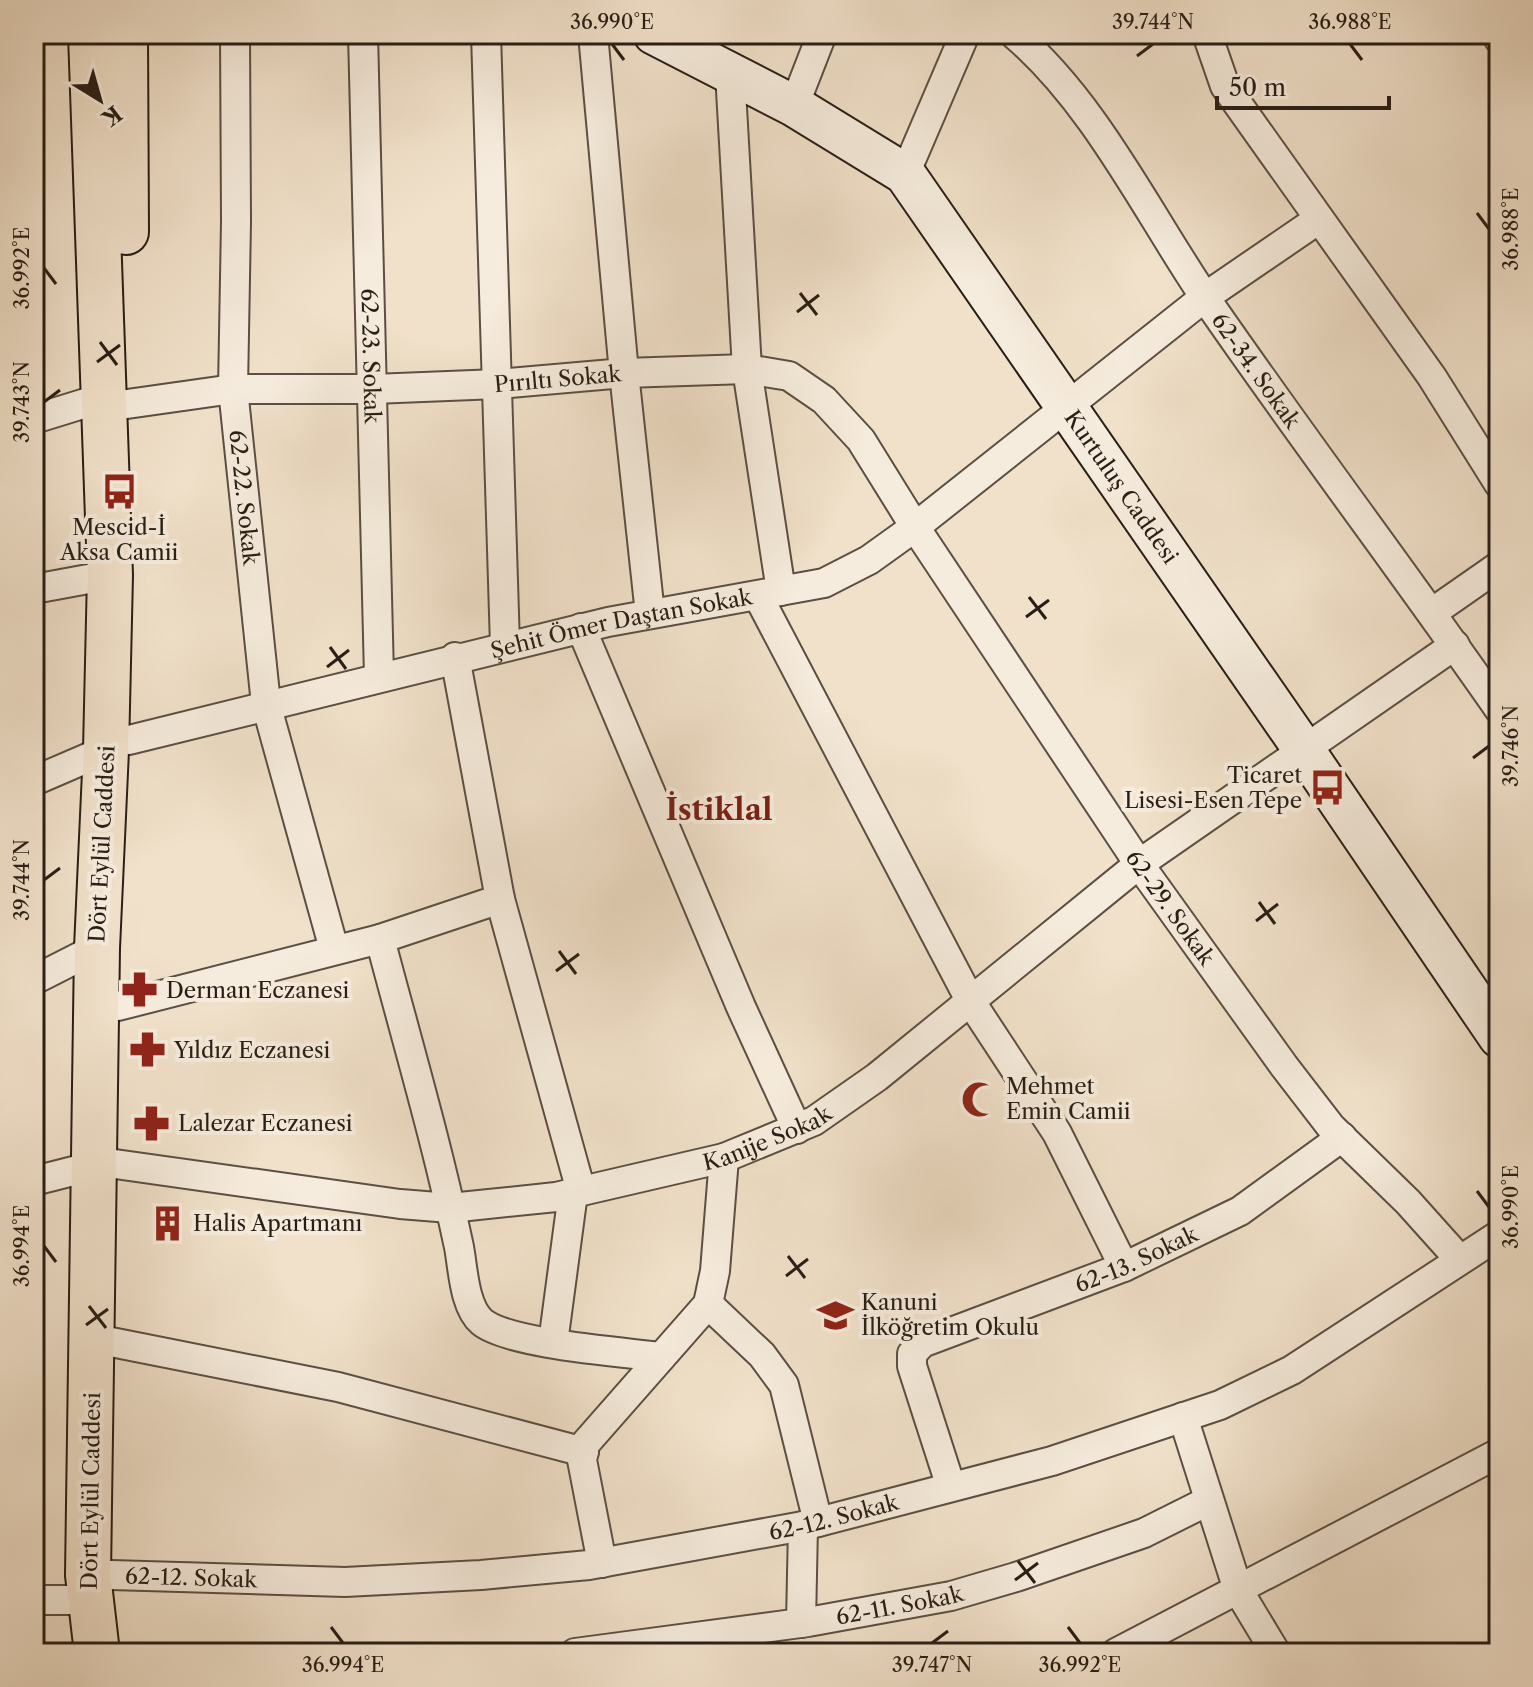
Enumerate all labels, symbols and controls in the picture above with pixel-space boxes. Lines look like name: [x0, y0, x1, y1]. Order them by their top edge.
text: 36.990°E: [570, 10, 654, 34]
text: 39.744°N: [1112, 10, 1194, 34]
text: 36.988°E: [1308, 10, 1392, 34]
north arrow: [60, 60, 140, 140]
scale bar: [1217, 60, 1389, 110]
text: 50 m: [1229, 73, 1286, 102]
text: K: [95, 100, 127, 133]
text: 36.988°E: [1499, 187, 1523, 271]
text: 36.992°E: [10, 227, 34, 309]
street label: 62-23. Sokak: [356, 288, 386, 425]
street label: 62-34. Sokak: [1206, 308, 1307, 435]
street label: Pırıltı Sokak: [493, 360, 624, 398]
text: 39.743°N: [10, 361, 34, 443]
street label: Kurtuluş Caddesi: [1059, 405, 1184, 569]
street label: 62-22. Sokak: [224, 428, 265, 568]
bus stop icon: Mescid-İ Aksa Camii: [100, 472, 138, 510]
place label: Mescid-İ Aksa Camii: [59, 514, 178, 566]
street label: Şehit Ömer Daştan Sokak: [488, 583, 755, 664]
text: 39.746°N: [1499, 705, 1523, 787]
street label: Dört Eylül Caddesi: [83, 744, 121, 943]
place label: Ticaret Lisesi-Esen Tepe: [1124, 762, 1302, 814]
bus stop icon: Ticaret Lisesi-Esen Tepe: [1309, 769, 1347, 807]
district label: İstiklal: [665, 791, 773, 828]
text: 39.744°N: [10, 839, 34, 921]
street label: 62-29. Sokak: [1120, 845, 1221, 971]
pharmacy icon: Derman Eczanesi: [121, 971, 159, 1009]
place label: Derman Eczanesi: [166, 977, 349, 1004]
pharmacy icon: Yıldız Eczanesi: [129, 1031, 167, 1069]
place label: Yıldız Eczanesi: [173, 1037, 331, 1064]
place label: Mehmet Emin Camii: [1006, 1073, 1131, 1125]
mosque icon: Mehmet Emin Camii: [961, 1080, 999, 1118]
street label: Kanije Sokak: [700, 1099, 838, 1176]
pharmacy icon: Lalezar Eczanesi: [133, 1104, 171, 1142]
place label: Lalezar Eczanesi: [178, 1110, 353, 1137]
text: 36.990°E: [1499, 1165, 1523, 1249]
building icon: Halis Apartmanı: [148, 1204, 186, 1242]
text: 36.994°E: [10, 1205, 34, 1287]
place label: Halis Apartmanı: [193, 1210, 362, 1237]
street label: 62-13. Sokak: [1071, 1219, 1203, 1298]
place label: Kanuni İlköğretim Okulu: [861, 1289, 1039, 1341]
school or university icon: Kanuni İlköğretim Okulu: [816, 1296, 854, 1334]
street label: Dört Eylül Caddesi: [76, 1392, 106, 1590]
street label: 62-12. Sokak: [767, 1488, 902, 1545]
street label: 62-12. Sokak: [124, 1562, 259, 1593]
street label: 62-11. Sokak: [834, 1579, 968, 1630]
text: 36.994°E: [302, 1653, 384, 1677]
text: 39.747°N: [892, 1653, 972, 1677]
text: 36.992°E: [1039, 1653, 1121, 1677]

